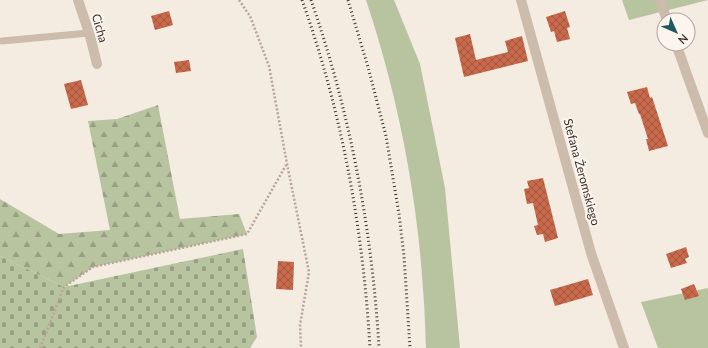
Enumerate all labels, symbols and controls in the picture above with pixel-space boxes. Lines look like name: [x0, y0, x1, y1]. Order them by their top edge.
street label: Cicha: [89, 12, 111, 44]
north arrow: [656, 12, 696, 52]
text: N: [676, 32, 691, 47]
street label: Stefana Żeromskiego: [560, 117, 604, 227]

